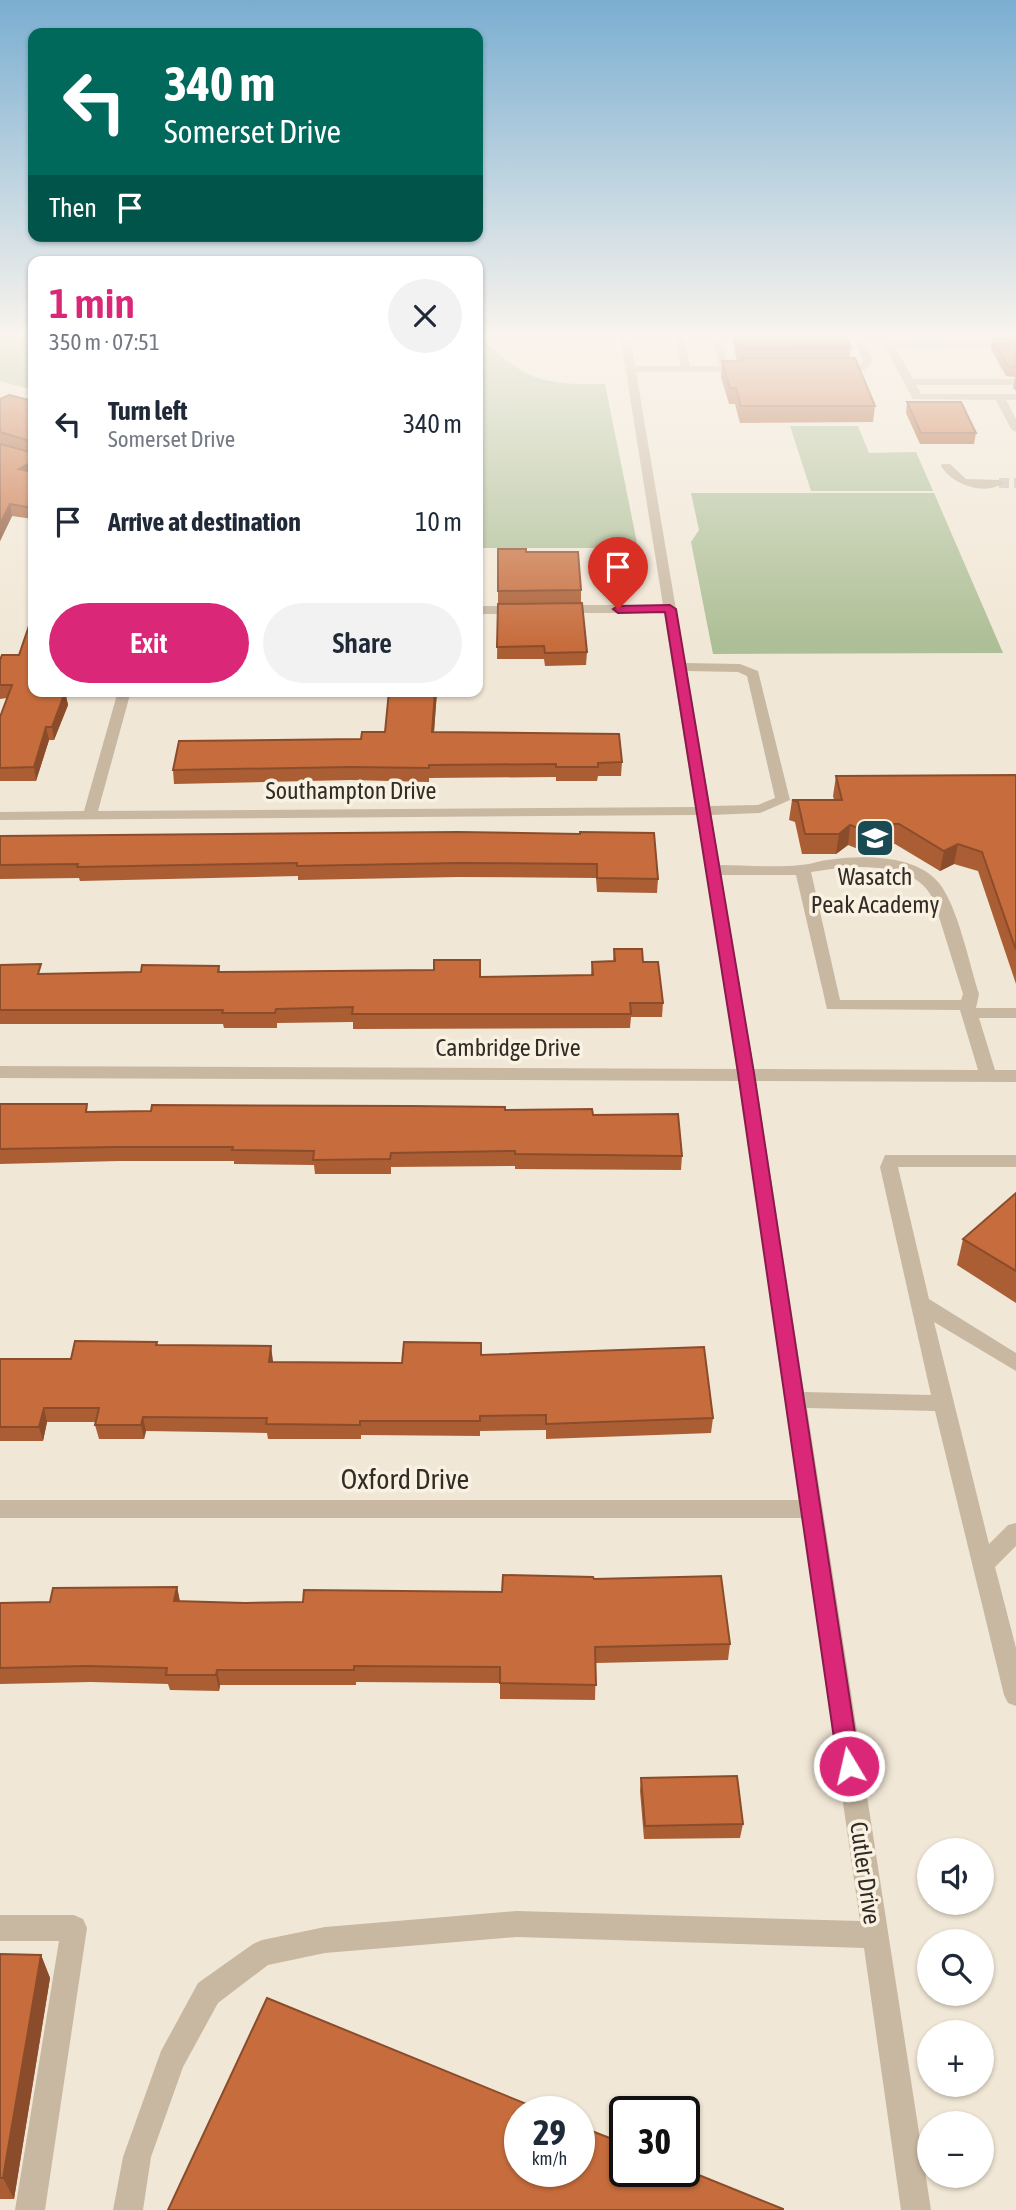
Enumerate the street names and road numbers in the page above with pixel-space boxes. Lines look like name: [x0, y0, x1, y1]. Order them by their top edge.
street label: Southampton Drive: [266, 777, 436, 804]
street label: Cambridge Drive: [435, 1034, 581, 1061]
street label: Oxford Drive: [341, 1463, 469, 1495]
street label: Cutler Drive: [845, 1820, 886, 1926]

